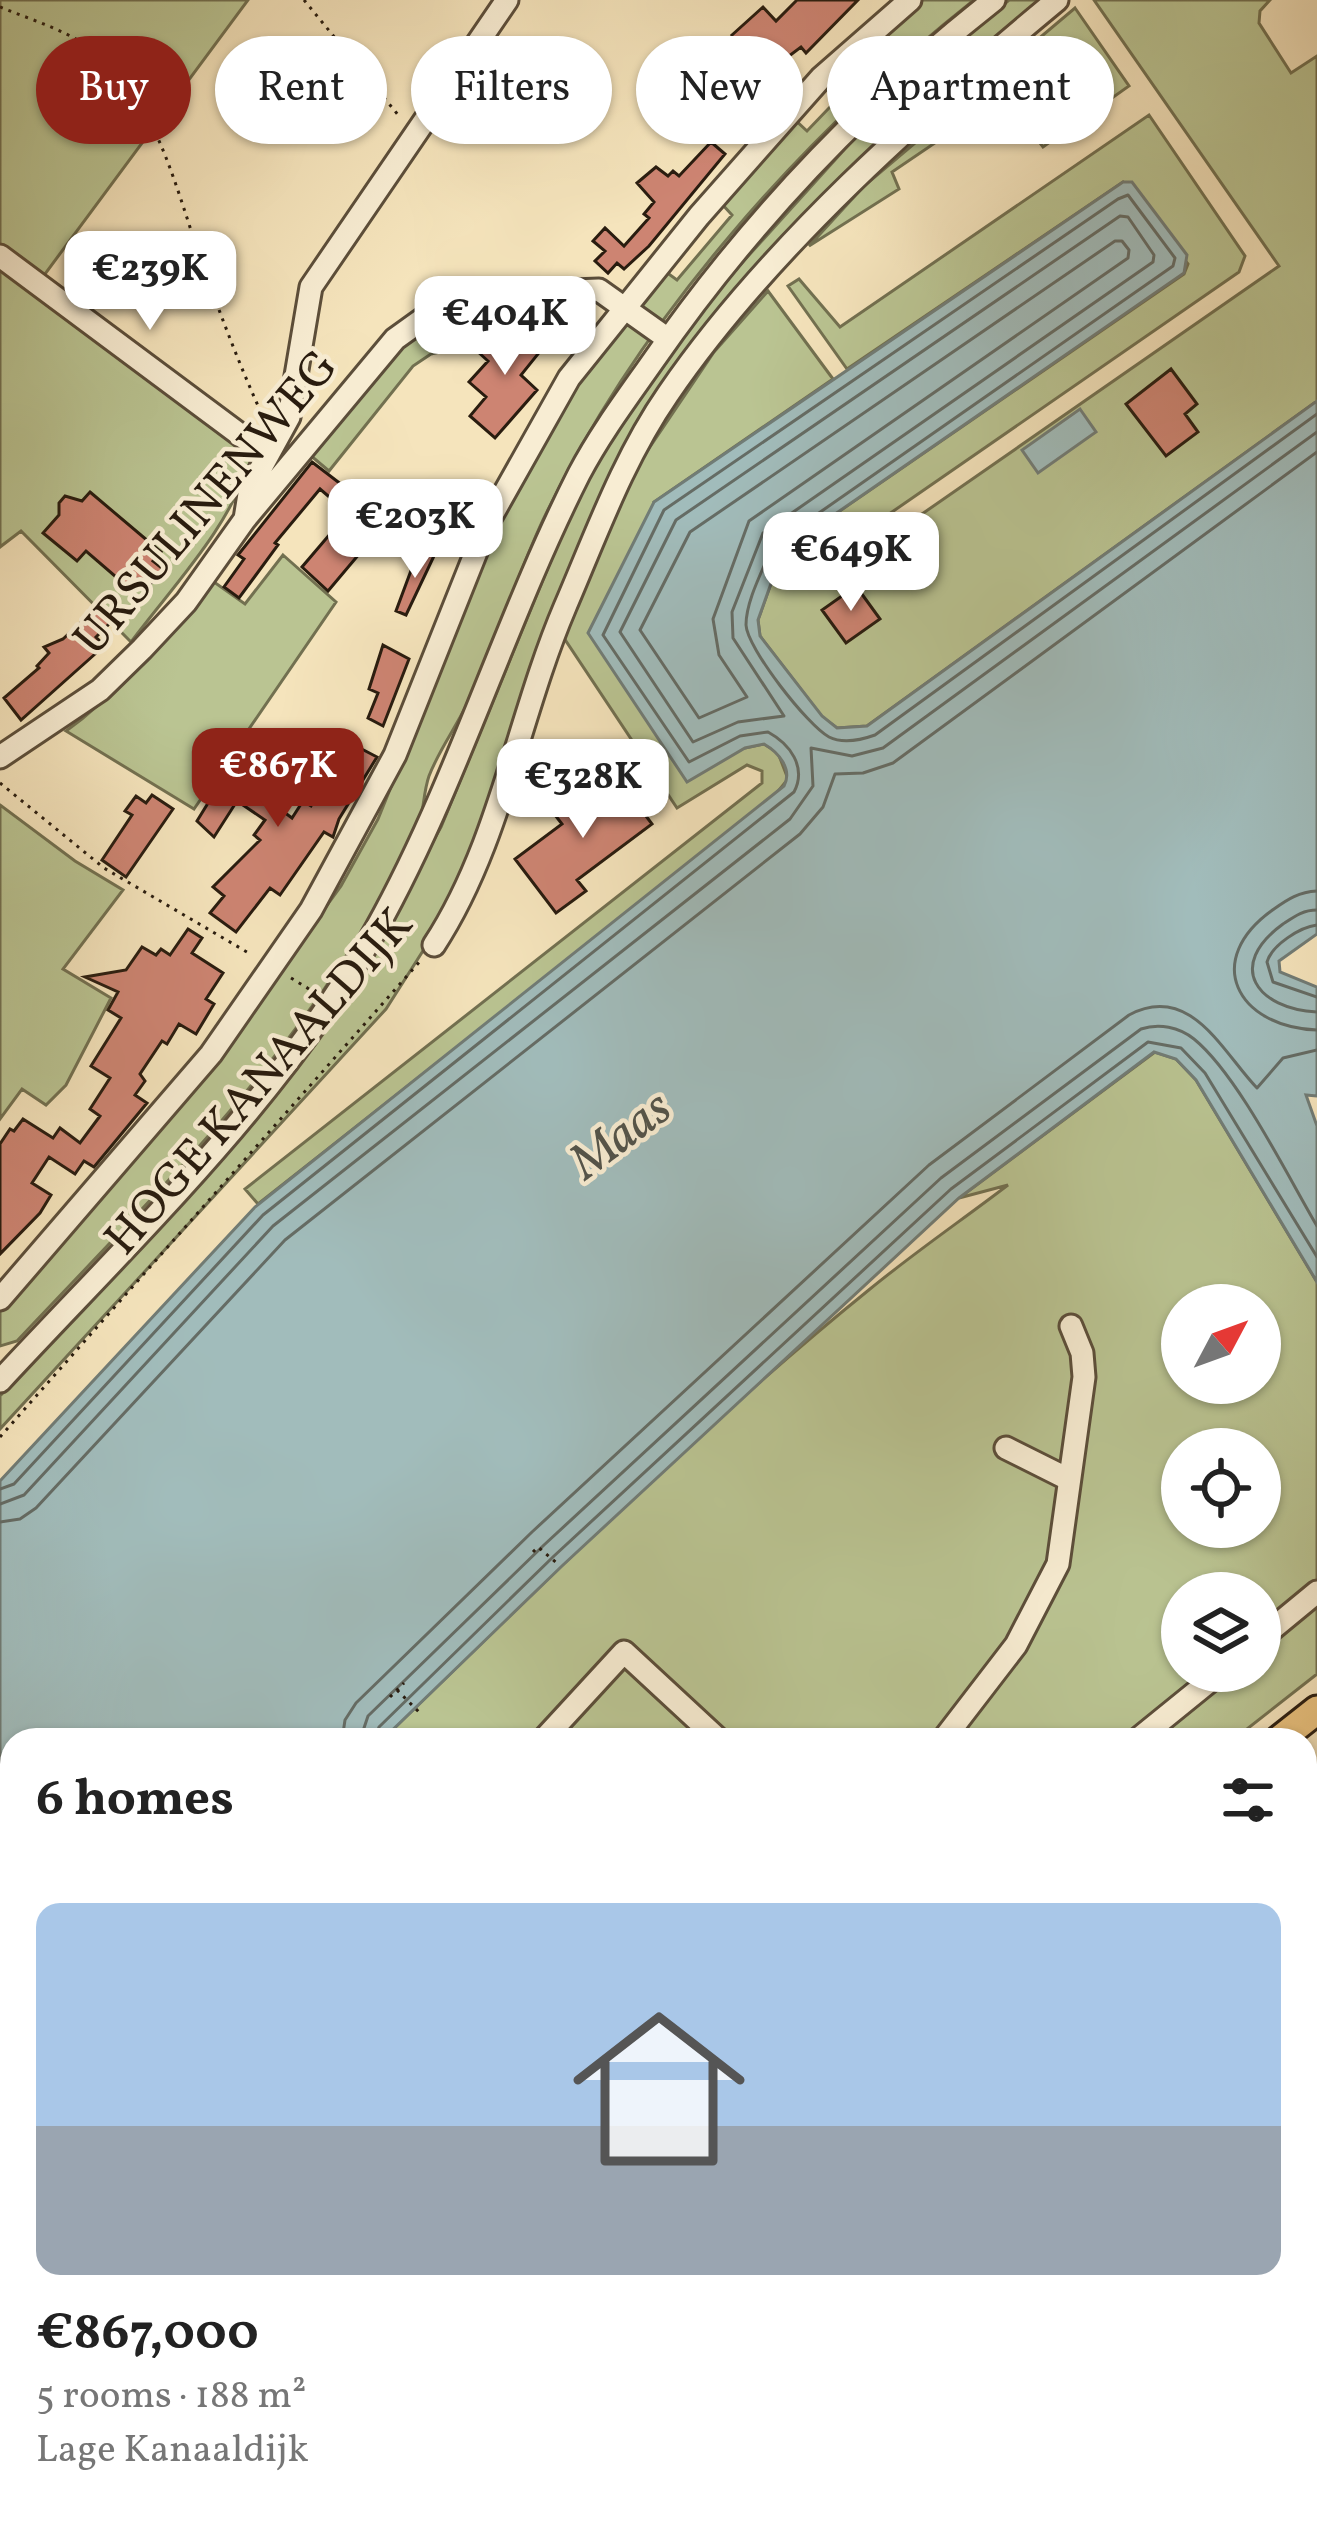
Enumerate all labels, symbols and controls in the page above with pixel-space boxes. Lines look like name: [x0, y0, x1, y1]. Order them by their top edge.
chip: Buy: [36, 36, 191, 144]
chip: Rent: [215, 36, 387, 144]
chip: Filters: [411, 36, 612, 144]
chip: New: [636, 36, 803, 144]
chip: Apartment: [827, 36, 1114, 144]
pin: €239K: [66, 231, 234, 333]
text: €239K: [91, 243, 209, 297]
pin: €404K: [421, 276, 589, 378]
text: €404K: [442, 288, 568, 342]
street label: URSULINENWEG: [60, 337, 355, 671]
pin: €203K: [331, 479, 499, 581]
text: €203K: [355, 491, 475, 545]
pin: €649K: [767, 512, 935, 614]
text: €649K: [790, 524, 912, 578]
pin: €867K: [194, 728, 362, 830]
pin: €328K: [499, 739, 667, 841]
text: €867K: [219, 740, 337, 794]
text: €328K: [524, 751, 642, 805]
street label: HOGE KANAALDIJK: [91, 895, 430, 1271]
water label: Maas: [554, 1075, 687, 1200]
north arrow: [1161, 1284, 1281, 1404]
map controls: [1161, 1284, 1281, 1692]
button: locate: [1161, 1428, 1281, 1548]
button: layers: [1161, 1572, 1281, 1692]
text: 6 homes: [36, 1765, 234, 1836]
icon: filters: [1215, 1767, 1281, 1833]
icon: home: [551, 1981, 767, 2197]
text: €867,000: [36, 2299, 259, 2370]
text: 5 rooms · 188 m²: [36, 2370, 306, 2424]
text: Lage Kanaaldijk: [36, 2424, 309, 2478]

